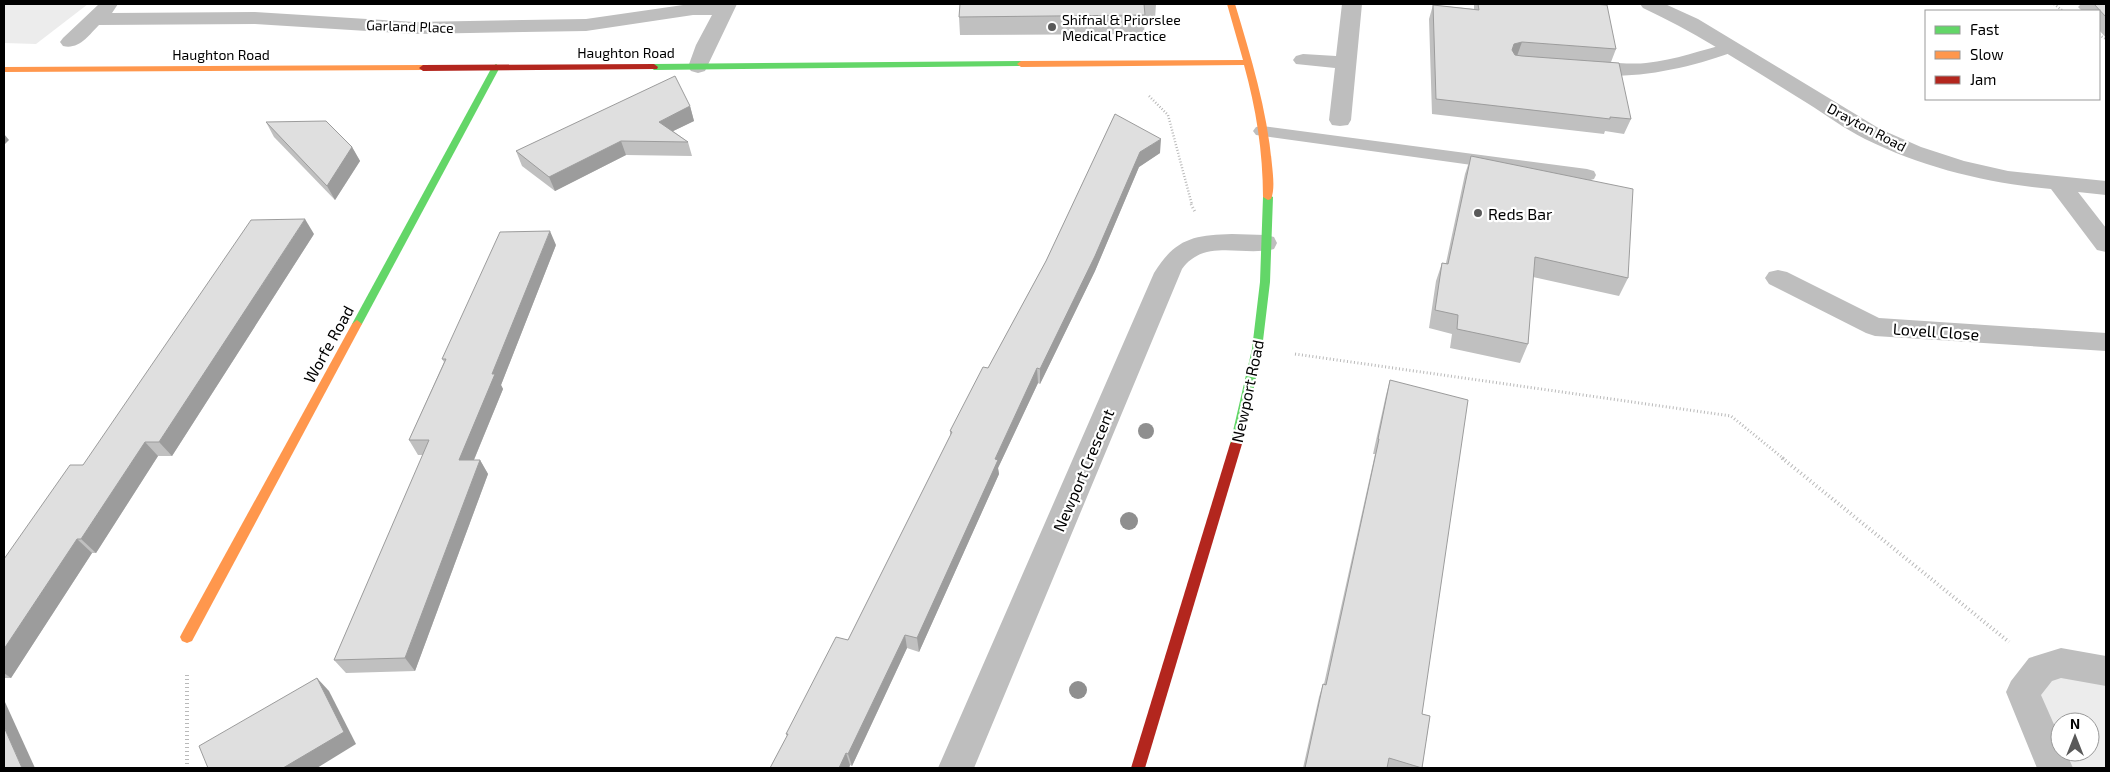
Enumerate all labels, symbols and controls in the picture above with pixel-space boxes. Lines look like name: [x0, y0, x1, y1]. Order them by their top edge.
legend: [1925, 10, 2100, 100]
place label: Shifnal & Priorslee Medical Practice: [1062, 11, 1181, 44]
street label: Garland Place: [366, 16, 454, 36]
text: Fast: [1970, 20, 2000, 38]
marker: Shifnal & Priorslee Medical Practice: [1046, 21, 1058, 33]
street label: Haughton Road: [577, 44, 675, 61]
text: Slow: [1970, 45, 2004, 63]
street label: Haughton Road: [172, 46, 270, 63]
text: Jam: [1970, 70, 1996, 88]
street label: Drayton Road: [1825, 99, 1909, 155]
place label: Reds Bar: [1488, 204, 1553, 223]
marker: Reds Bar: [1472, 207, 1484, 219]
street label: Worfe Road: [299, 302, 357, 386]
street label: Lovell Close: [1892, 319, 1980, 343]
street label: Newport Road: [1227, 338, 1267, 444]
street label: Newport Crescent: [1049, 406, 1117, 534]
north arrow: [2050, 712, 2100, 762]
text: N: [2070, 715, 2080, 732]

